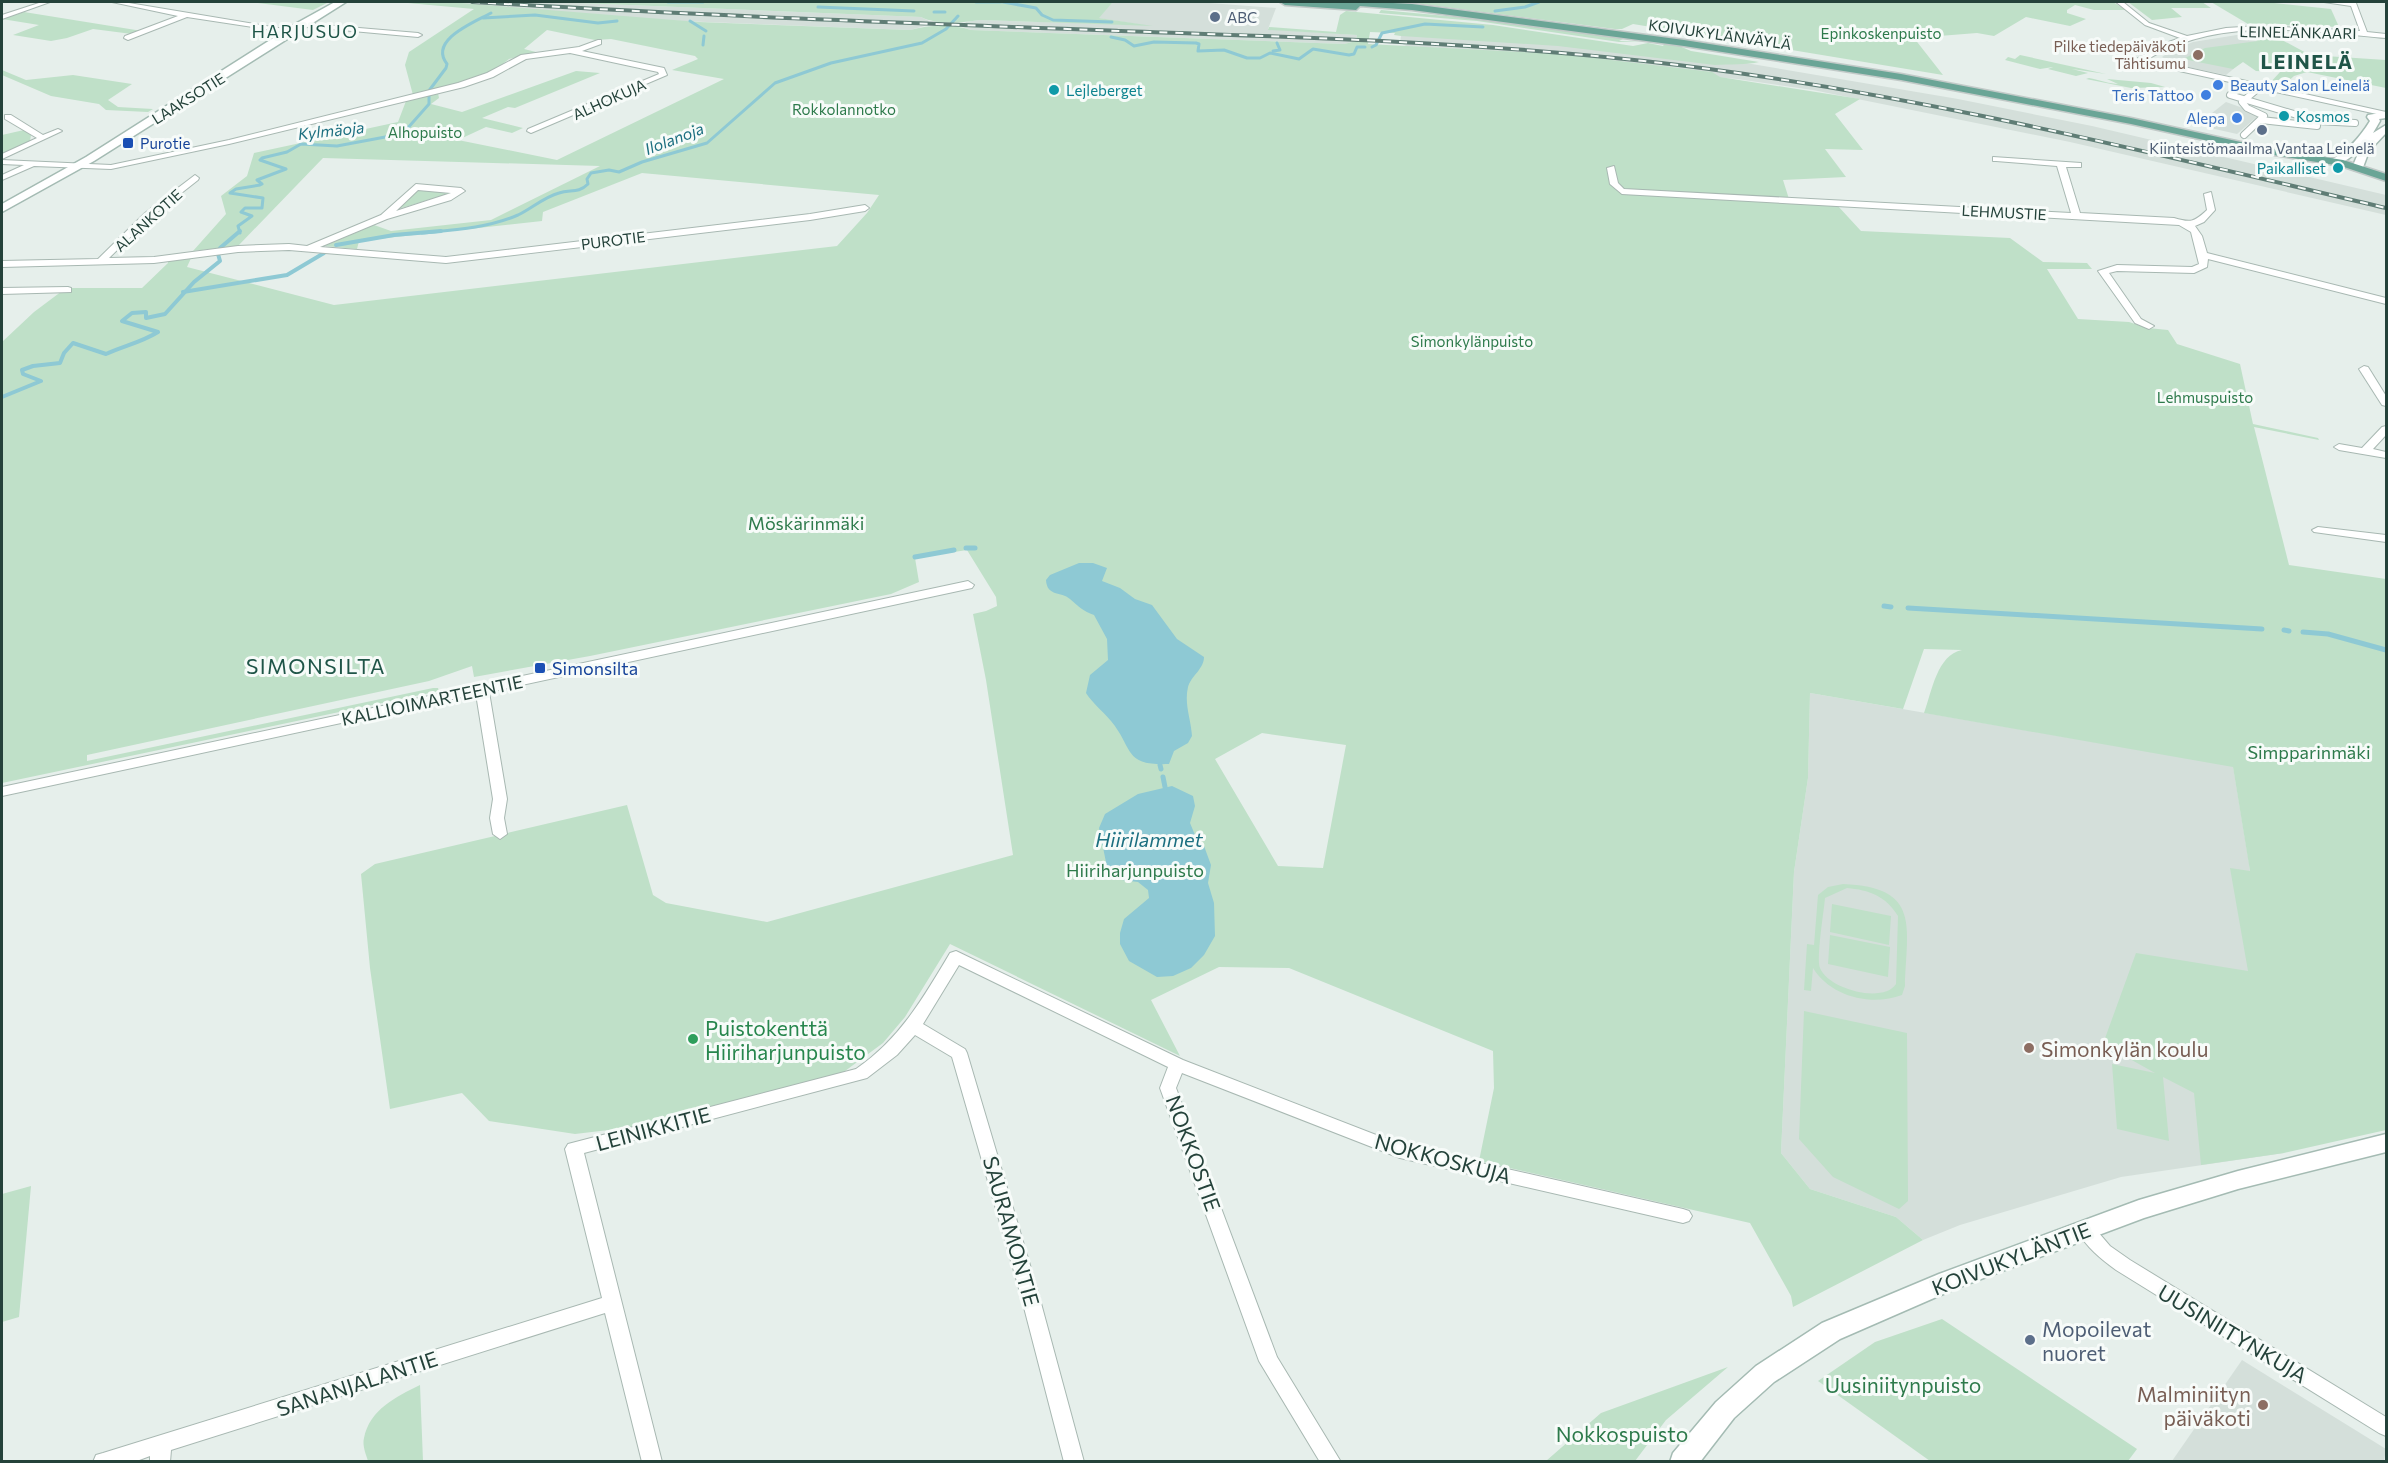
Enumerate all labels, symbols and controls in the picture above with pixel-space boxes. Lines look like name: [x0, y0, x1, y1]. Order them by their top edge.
place label: ABC: [1227, 8, 1257, 26]
marker: ABC: [1208, 10, 1222, 24]
street label: KOIVUKYLÄNVÄYLÄ: [1647, 15, 1793, 53]
district label: HARJUSUO: [252, 20, 358, 42]
street label: LEINELÄNKAARI: [2239, 22, 2357, 42]
park label: Epinkoskenpuisto: [1821, 24, 1941, 42]
place label: Pilke tiedepäiväkoti Tähtisumu: [2053, 37, 2186, 72]
marker: Pilke tiedepäiväkoti Tähtisumu: [2191, 48, 2205, 62]
district label: LEINELÄ: [2260, 49, 2354, 73]
street label: LAAKSOTIE: [148, 68, 228, 128]
street label: ALHOKUJA: [570, 75, 648, 123]
place label: Beauty Salon Leinelä: [2230, 76, 2370, 94]
marker: Beauty Salon Leinelä: [2211, 78, 2225, 92]
place label: Lejleberget: [1066, 81, 1143, 99]
marker: Lejleberget: [1047, 83, 1061, 97]
place label: Teris Tattoo: [2112, 86, 2194, 104]
marker: Teris Tattoo: [2199, 88, 2213, 102]
park label: Rokkolannotko: [792, 100, 896, 118]
place label: Kosmos: [2296, 107, 2350, 125]
place label: Alepa: [2186, 109, 2225, 127]
marker: Kosmos: [2277, 109, 2291, 123]
marker: Alepa: [2230, 111, 2244, 125]
water label: Kylmäoja: [297, 117, 365, 143]
water label: Ilolanoja: [642, 118, 706, 158]
park label: Alhopuisto: [388, 123, 462, 141]
marker: Kiinteistömaailma Vantaa Leinelä: [2255, 123, 2269, 137]
place label: Purotie: [140, 134, 190, 152]
marker: Purotie: [121, 136, 135, 150]
place label: Kiinteistömaailma Vantaa Leinelä: [2149, 139, 2375, 157]
place label: Paikalliset: [2257, 159, 2326, 177]
marker: Paikalliset: [2331, 161, 2345, 175]
street label: ALANKOTIE: [111, 185, 186, 255]
street label: LEHMUSTIE: [1961, 201, 2047, 223]
street label: PUROTIE: [580, 227, 646, 253]
park label: Simonkylänpuisto: [1411, 332, 1533, 350]
park label: Lehmuspuisto: [2157, 388, 2253, 406]
park label: Möskärinmäki: [748, 512, 864, 534]
district label: SIMONSILTA: [246, 653, 386, 678]
place label: Simonsilta: [552, 657, 638, 679]
marker: Simonsilta: [533, 661, 547, 675]
street label: KALLIOIMARTEENTIE: [339, 670, 525, 730]
park label: Simpparinmäki: [2247, 741, 2371, 763]
water label: Hiirilammet: [1095, 827, 1204, 851]
park label: Hiiriharjunpuisto: [1066, 859, 1204, 881]
place label: Puistokenttä Hiiriharjunpuisto: [705, 1015, 866, 1064]
marker: Puistokenttä Hiiriharjunpuisto: [686, 1032, 700, 1046]
place label: Simonkylän koulu: [2041, 1036, 2208, 1061]
marker: Simonkylän koulu: [2022, 1041, 2036, 1055]
street label: NOKKOSTIE: [1161, 1092, 1227, 1214]
street label: LEINIKKITIE: [593, 1101, 713, 1155]
street label: NOKKOSKUJA: [1372, 1128, 1514, 1188]
street label: SAURAMONTIE: [979, 1153, 1045, 1309]
street label: KOIVUKYLÄNTIE: [1928, 1216, 2094, 1300]
street label: UUSINIITYNKUJA: [2154, 1279, 2312, 1387]
place label: Mopoilevat nuoret: [2042, 1316, 2151, 1365]
marker: Mopoilevat nuoret: [2023, 1333, 2037, 1347]
street label: SANANJALANTIE: [273, 1345, 441, 1421]
park label: Uusiniitynpuisto: [1825, 1372, 1981, 1397]
place label: Malminiityn päiväkoti: [2137, 1381, 2251, 1430]
marker: Malminiityn päiväkoti: [2256, 1398, 2270, 1412]
park label: Nokkospuisto: [1556, 1421, 1688, 1446]

